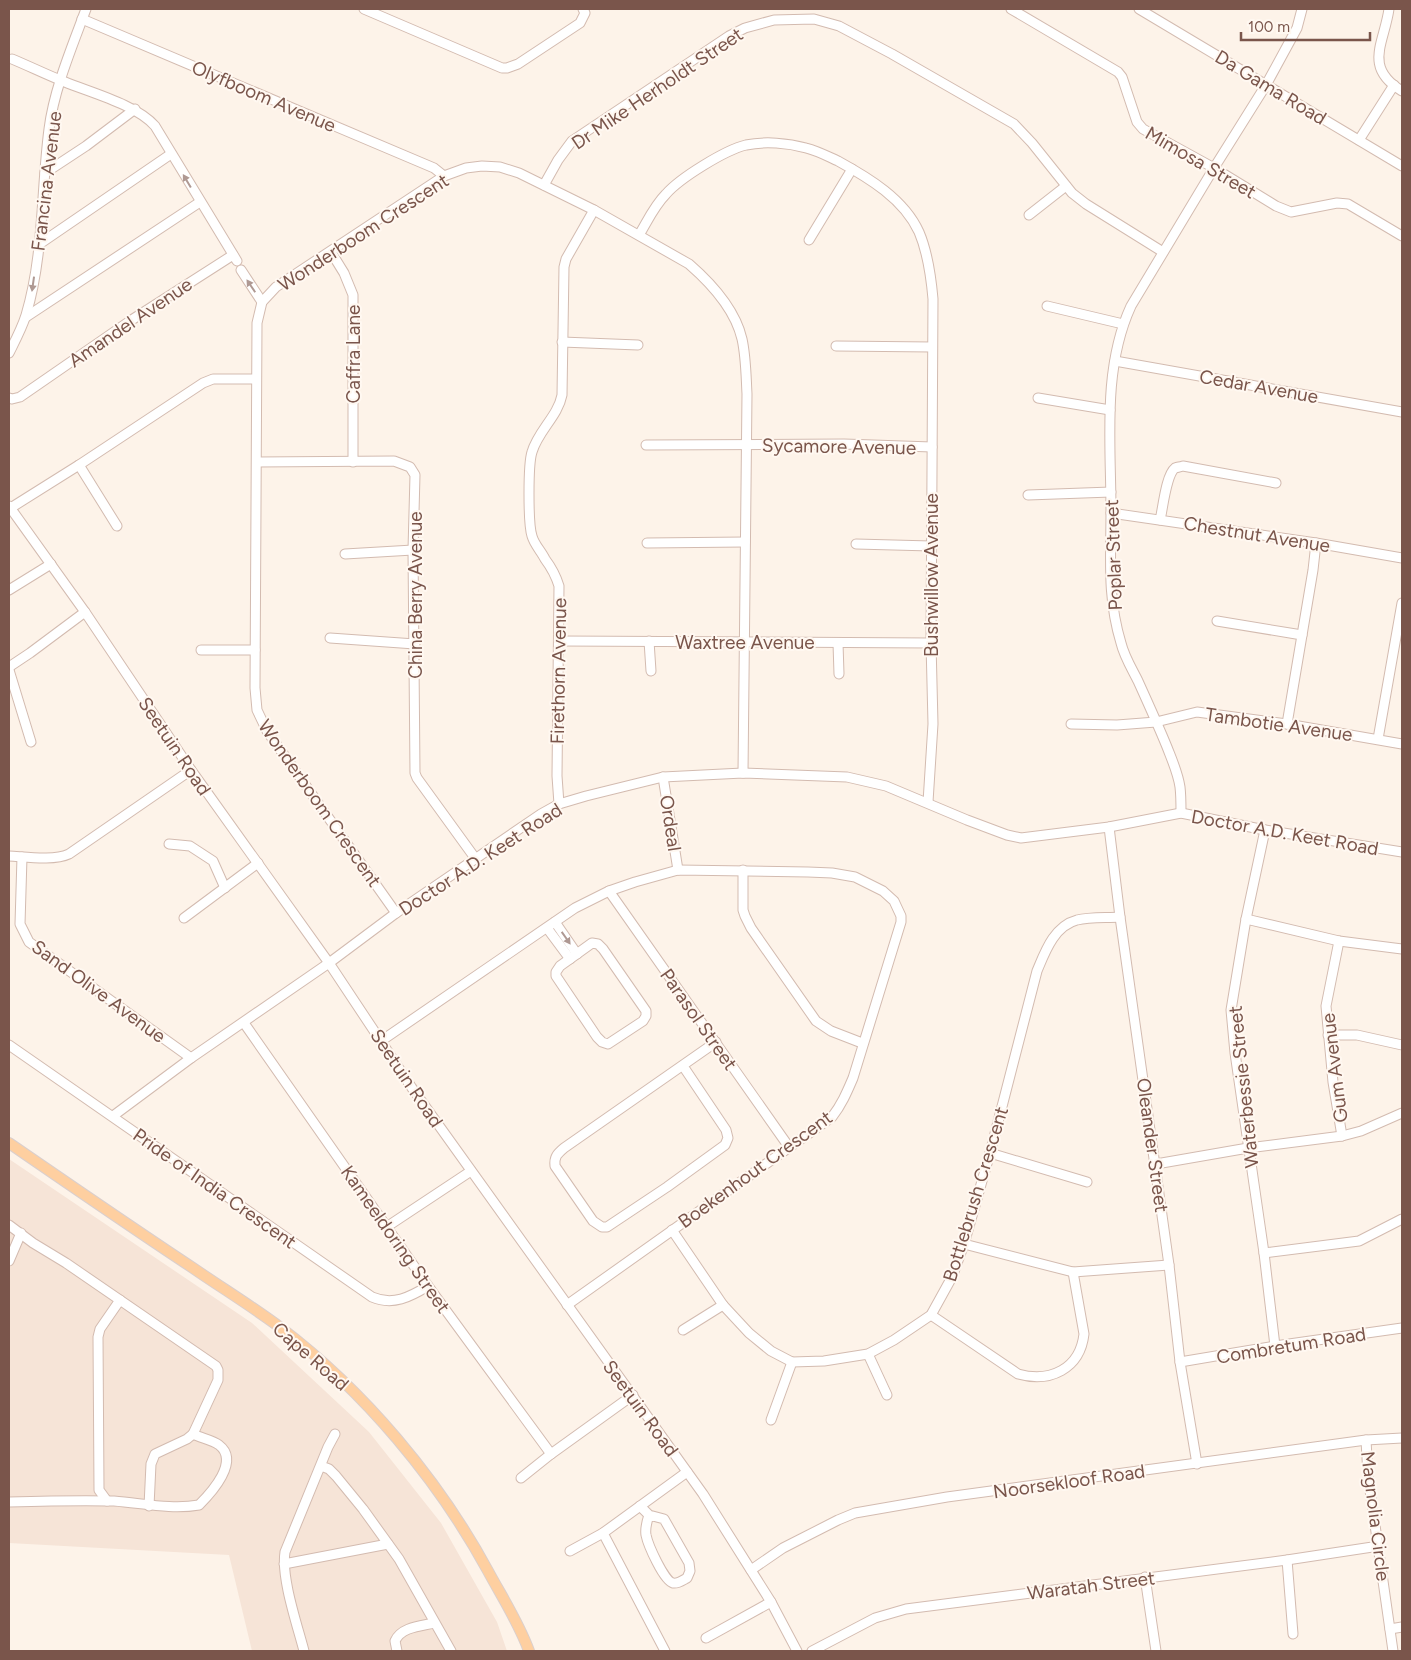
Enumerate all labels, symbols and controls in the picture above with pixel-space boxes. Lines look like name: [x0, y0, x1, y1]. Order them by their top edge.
scale bar: [1241, 10, 1370, 42]
text: 100 m: [1248, 18, 1290, 36]
street label: Dr Mike Herholdt Street: [567, 22, 747, 154]
street label: Da Gama Road: [1211, 45, 1331, 130]
street label: Olyfboom Avenue: [188, 56, 339, 137]
street label: Francina Avenue: [27, 110, 66, 252]
street label: Mimosa Street: [1141, 121, 1260, 203]
street label: Wonderboom Crescent: [274, 169, 453, 296]
one-way arrow: [183, 174, 192, 187]
street label: Amandel Avenue: [64, 273, 196, 372]
one-way arrow: [29, 277, 37, 293]
one-way arrow: [246, 279, 256, 293]
street label: Caffra Lane: [342, 305, 365, 403]
street label: Cedar Avenue: [1198, 365, 1320, 408]
street label: Sycamore Avenue: [762, 434, 916, 459]
street label: Bushwillow Avenue: [920, 493, 943, 657]
street label: Poplar Street: [1100, 499, 1127, 611]
street label: China Berry Avenue: [404, 511, 427, 679]
street label: Chestnut Avenue: [1182, 512, 1332, 557]
street label: Firethorn Avenue: [546, 598, 571, 744]
street label: Waxtree Avenue: [675, 631, 815, 654]
street label: Seetuin Road: [133, 693, 216, 800]
street label: Tambotie Avenue: [1204, 703, 1354, 746]
street label: Wonderboom Crescent: [253, 715, 386, 891]
street label: Ordeal: [655, 793, 686, 853]
street label: Doctor A.D. Keet Road: [394, 798, 566, 921]
street label: Doctor A.D. Keet Road: [1189, 805, 1380, 860]
one-way arrow: [561, 931, 571, 945]
street label: Sand Olive Avenue: [27, 935, 170, 1048]
street label: Parasol Street: [655, 964, 742, 1074]
street label: Waterbessie Street: [1224, 1005, 1263, 1169]
street label: Gum Avenue: [1316, 1012, 1353, 1124]
street label: Seetuin Road: [365, 1025, 448, 1132]
street label: Oleander Street: [1132, 1076, 1173, 1214]
street label: Bottlebrush Crescent: [938, 1104, 1013, 1284]
street label: Boekenhout Crescent: [674, 1106, 837, 1233]
street label: Pride of India Crescent: [129, 1123, 301, 1254]
street label: Kameeldoring Street: [336, 1161, 455, 1318]
street label: Cape Road: [268, 1317, 353, 1396]
street label: Combretum Road: [1215, 1322, 1368, 1369]
street label: Seetuin Road: [598, 1356, 683, 1461]
street label: Magnolia Circle: [1356, 1450, 1395, 1582]
street label: Noorsekloof Road: [992, 1459, 1147, 1504]
street label: Waratah Street: [1026, 1566, 1156, 1605]

